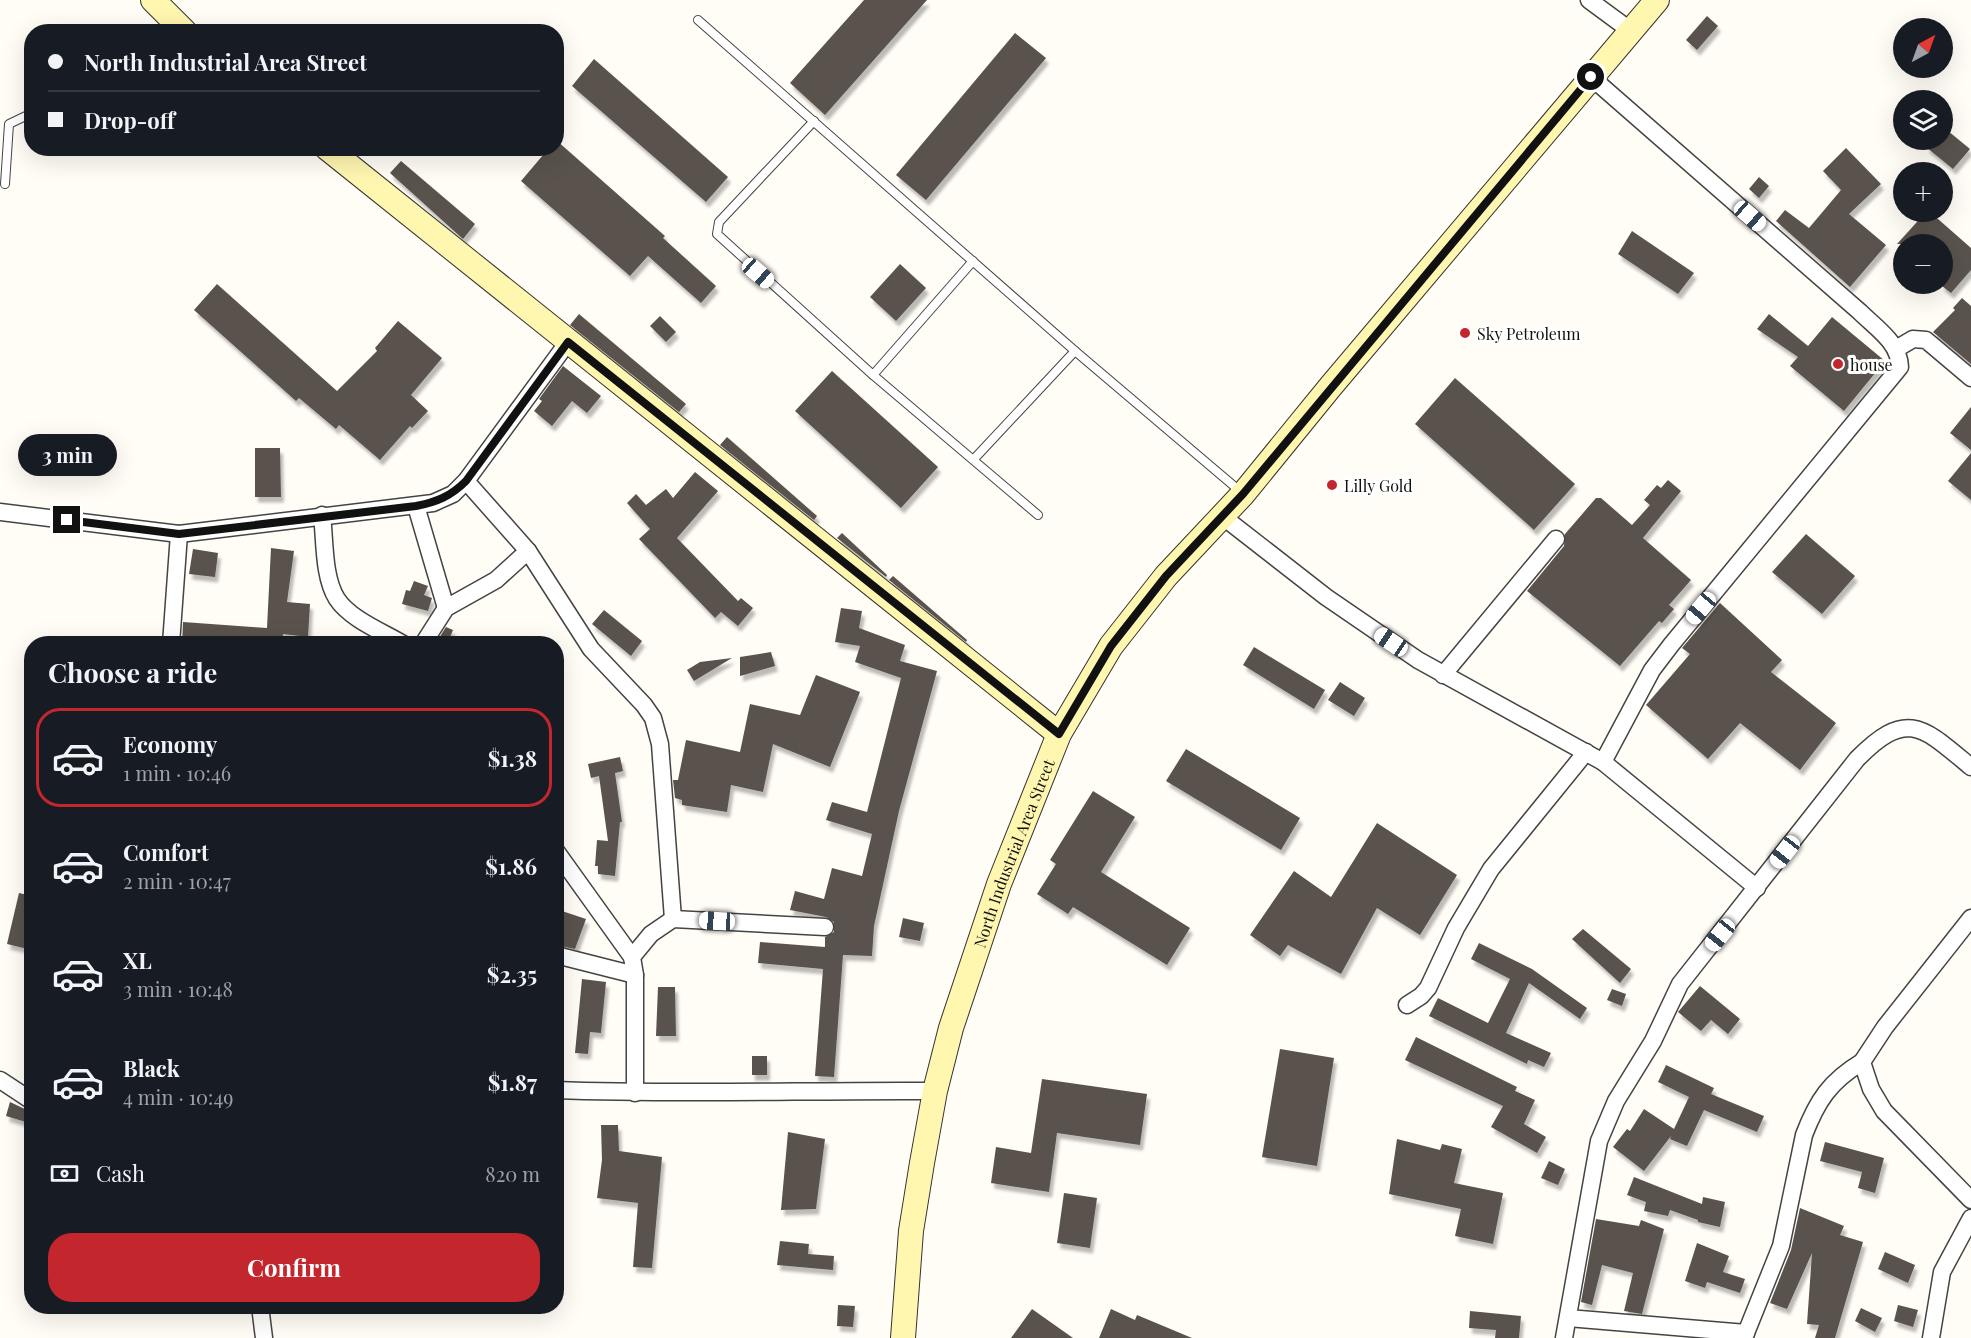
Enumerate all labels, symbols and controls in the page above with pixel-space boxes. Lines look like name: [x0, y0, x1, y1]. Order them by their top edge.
north arrow: [1893, 18, 1953, 78]
map controls: [1893, 18, 1953, 294]
text: North Industrial Area Street: [84, 47, 367, 77]
route start: [1577, 63, 1604, 90]
button: layers: [1893, 90, 1953, 150]
text: Drop-off: [84, 105, 175, 135]
button: +: [1893, 162, 1953, 222]
car: [1731, 197, 1769, 235]
button: −: [1893, 234, 1953, 294]
car: [739, 254, 777, 292]
place label: Sky Petroleum: [1477, 323, 1580, 344]
marker: Sky Petroleum: [1458, 326, 1472, 340]
place label: house: [1850, 354, 1893, 375]
marker: house: [1831, 357, 1845, 371]
callout: 3 min: [17, 433, 116, 475]
text: 3 min: [42, 441, 93, 468]
place label: Lilly Gold: [1344, 475, 1412, 496]
marker: Lilly Gold: [1325, 478, 1339, 492]
route end: [53, 506, 80, 533]
car: [1683, 588, 1719, 628]
car: [1371, 624, 1411, 660]
text: Choose a ride: [48, 654, 217, 690]
text: Economy: [123, 729, 217, 759]
icon: car: [51, 731, 105, 785]
text: $1.38: [488, 743, 537, 773]
street label: North Industrial Area Street: [968, 755, 1059, 950]
text: 1 min · 10:46: [123, 759, 231, 786]
car: [1767, 832, 1803, 872]
text: Comfort: [123, 837, 209, 867]
icon: car: [51, 839, 105, 893]
text: $1.86: [485, 851, 537, 881]
text: 2 min · 10:47: [123, 867, 231, 894]
car: [699, 911, 735, 931]
car: [1702, 915, 1738, 955]
text: XL: [123, 945, 152, 975]
icon: car: [51, 947, 105, 1001]
text: $2.35: [487, 959, 537, 989]
text: 3 min · 10:48: [123, 975, 233, 1002]
text: Black: [123, 1053, 180, 1083]
icon: car: [51, 1055, 105, 1109]
text: $1.87: [488, 1067, 537, 1097]
text: 4 min · 10:49: [123, 1083, 233, 1110]
icon: cash: [48, 1157, 81, 1190]
text: Cash: [96, 1158, 145, 1188]
text: 820 m: [485, 1160, 540, 1187]
button: Confirm: [48, 1233, 540, 1302]

